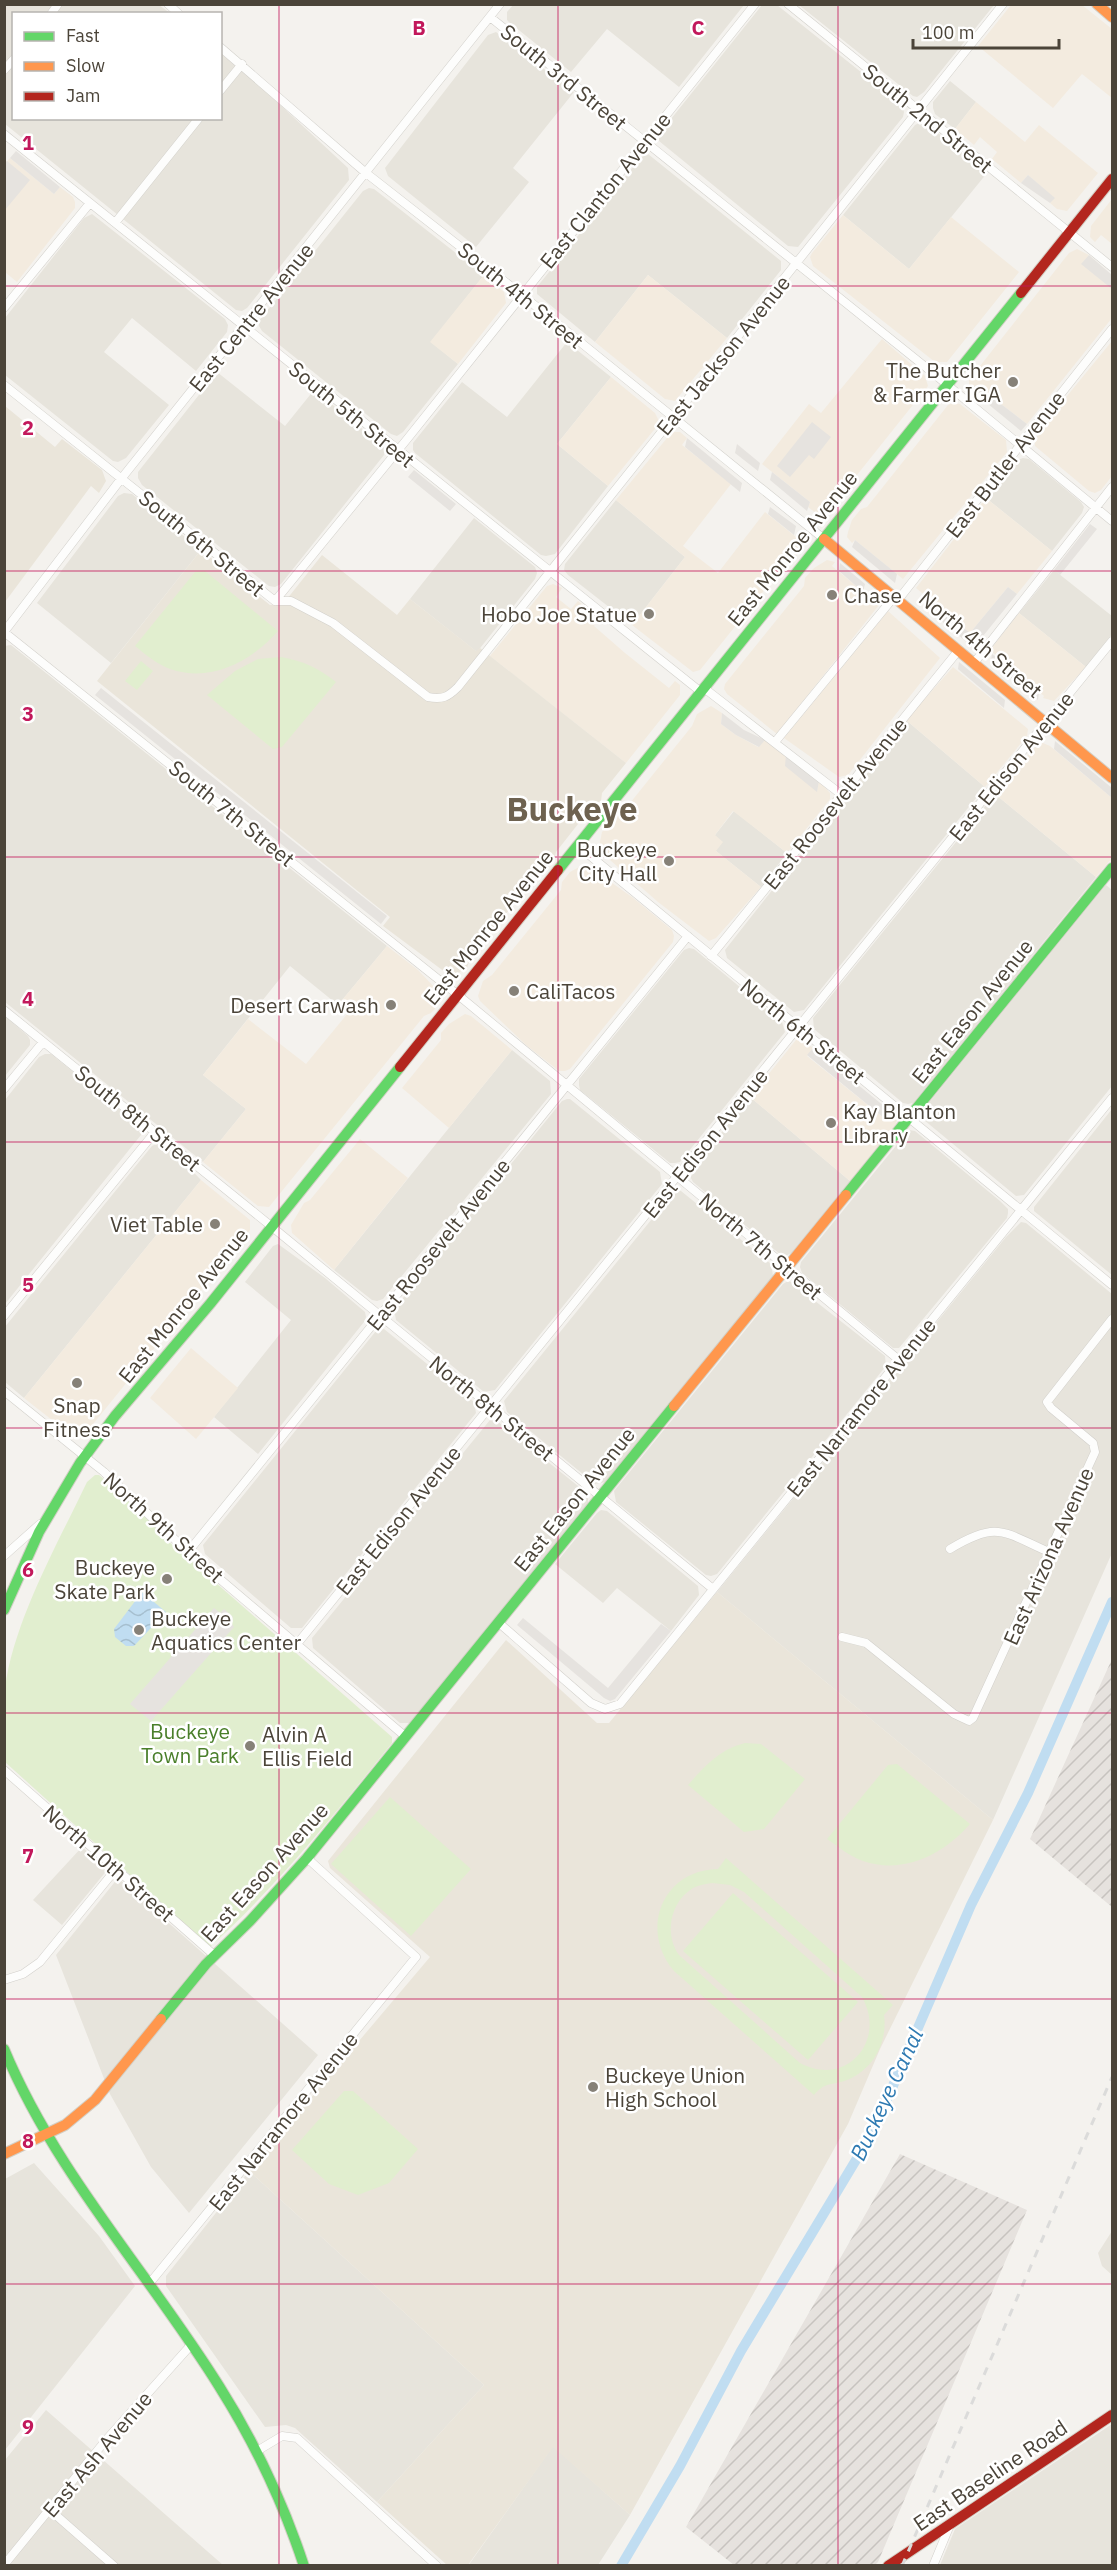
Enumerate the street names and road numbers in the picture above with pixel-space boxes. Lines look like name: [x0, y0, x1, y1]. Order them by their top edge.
street label: South 3rd Street: [495, 17, 633, 137]
street label: South 2nd Street: [857, 57, 999, 179]
street label: East Clanton Avenue: [533, 106, 677, 274]
street label: South 4th Street: [452, 235, 590, 355]
street label: East Centre Avenue: [182, 237, 320, 397]
street label: East Jackson Avenue: [650, 269, 796, 441]
street label: South 5th Street: [283, 354, 421, 474]
street label: East Butler Avenue: [939, 385, 1071, 543]
street label: East Monroe Avenue: [721, 464, 863, 632]
street label: South 6th Street: [133, 483, 271, 603]
street label: North 4th Street: [913, 584, 1049, 704]
street label: East Edison Avenue: [942, 686, 1080, 846]
street label: East Roosevelt Avenue: [757, 711, 913, 895]
street label: South 7th Street: [163, 753, 301, 873]
street label: East Monroe Avenue: [417, 843, 559, 1011]
street label: East Eason Avenue: [905, 933, 1039, 1089]
street label: North 6th Street: [735, 972, 871, 1090]
street label: South 8th Street: [69, 1058, 207, 1178]
street label: East Edison Avenue: [636, 1063, 774, 1223]
street label: East Roosevelt Avenue: [360, 1152, 516, 1336]
street label: North 7th Street: [693, 1186, 829, 1306]
street label: East Monroe Avenue: [112, 1221, 254, 1389]
street label: East Narramore Avenue: [780, 1312, 942, 1502]
street label: North 8th Street: [424, 1349, 560, 1467]
street label: East Eason Avenue: [507, 1421, 641, 1577]
street label: East Edison Avenue: [329, 1440, 467, 1600]
street label: East Arizona Avenue: [996, 1463, 1100, 1649]
street label: North 9th Street: [98, 1465, 230, 1589]
street label: East Eason Avenue: [194, 1796, 334, 1948]
street label: North 10th Street: [37, 1798, 181, 1928]
street label: East Narramore Avenue: [202, 2026, 364, 2216]
street label: East Ash Avenue: [36, 2385, 158, 2523]
street label: East Baseline Road: [907, 2413, 1073, 2537]

